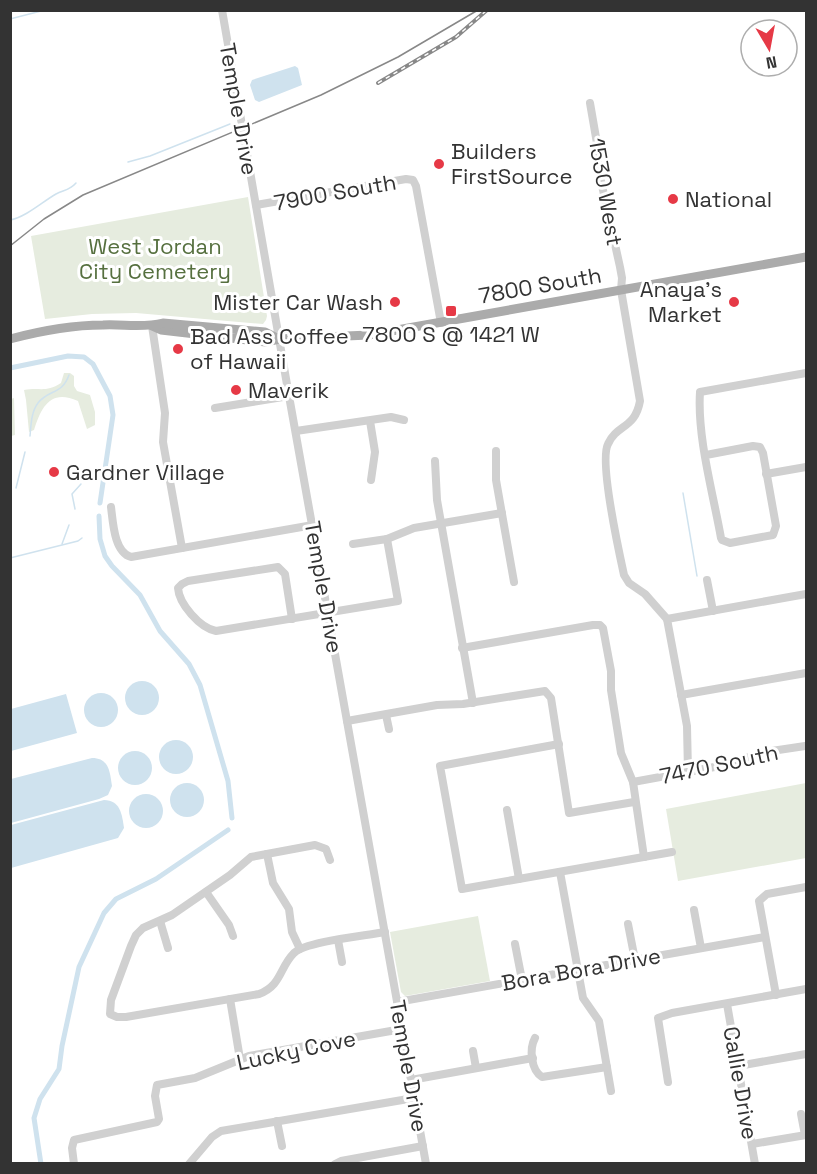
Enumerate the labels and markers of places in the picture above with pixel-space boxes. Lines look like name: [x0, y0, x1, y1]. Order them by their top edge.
place label: Builders FirstSource: [451, 137, 572, 190]
marker: Builders FirstSource: [432, 157, 446, 171]
place label: National: [685, 185, 772, 213]
marker: National: [666, 192, 680, 206]
place label: Anaya's Market: [640, 275, 722, 328]
place label: Mister Car Wash: [213, 288, 383, 316]
marker: Mister Car Wash: [388, 295, 402, 309]
marker: Anaya's Market: [727, 295, 741, 309]
marker: 7800 S @ 1421 W: [444, 304, 458, 318]
place label: 7800 S @ 1421 W: [362, 320, 540, 348]
place label: Bad Ass Coffee of Hawaii: [190, 322, 349, 375]
marker: Bad Ass Coffee of Hawaii: [171, 342, 185, 356]
place label: Maverik: [248, 376, 329, 404]
marker: Maverik: [229, 383, 243, 397]
place label: Gardner Village: [66, 458, 225, 486]
marker: Gardner Village: [47, 465, 61, 479]

